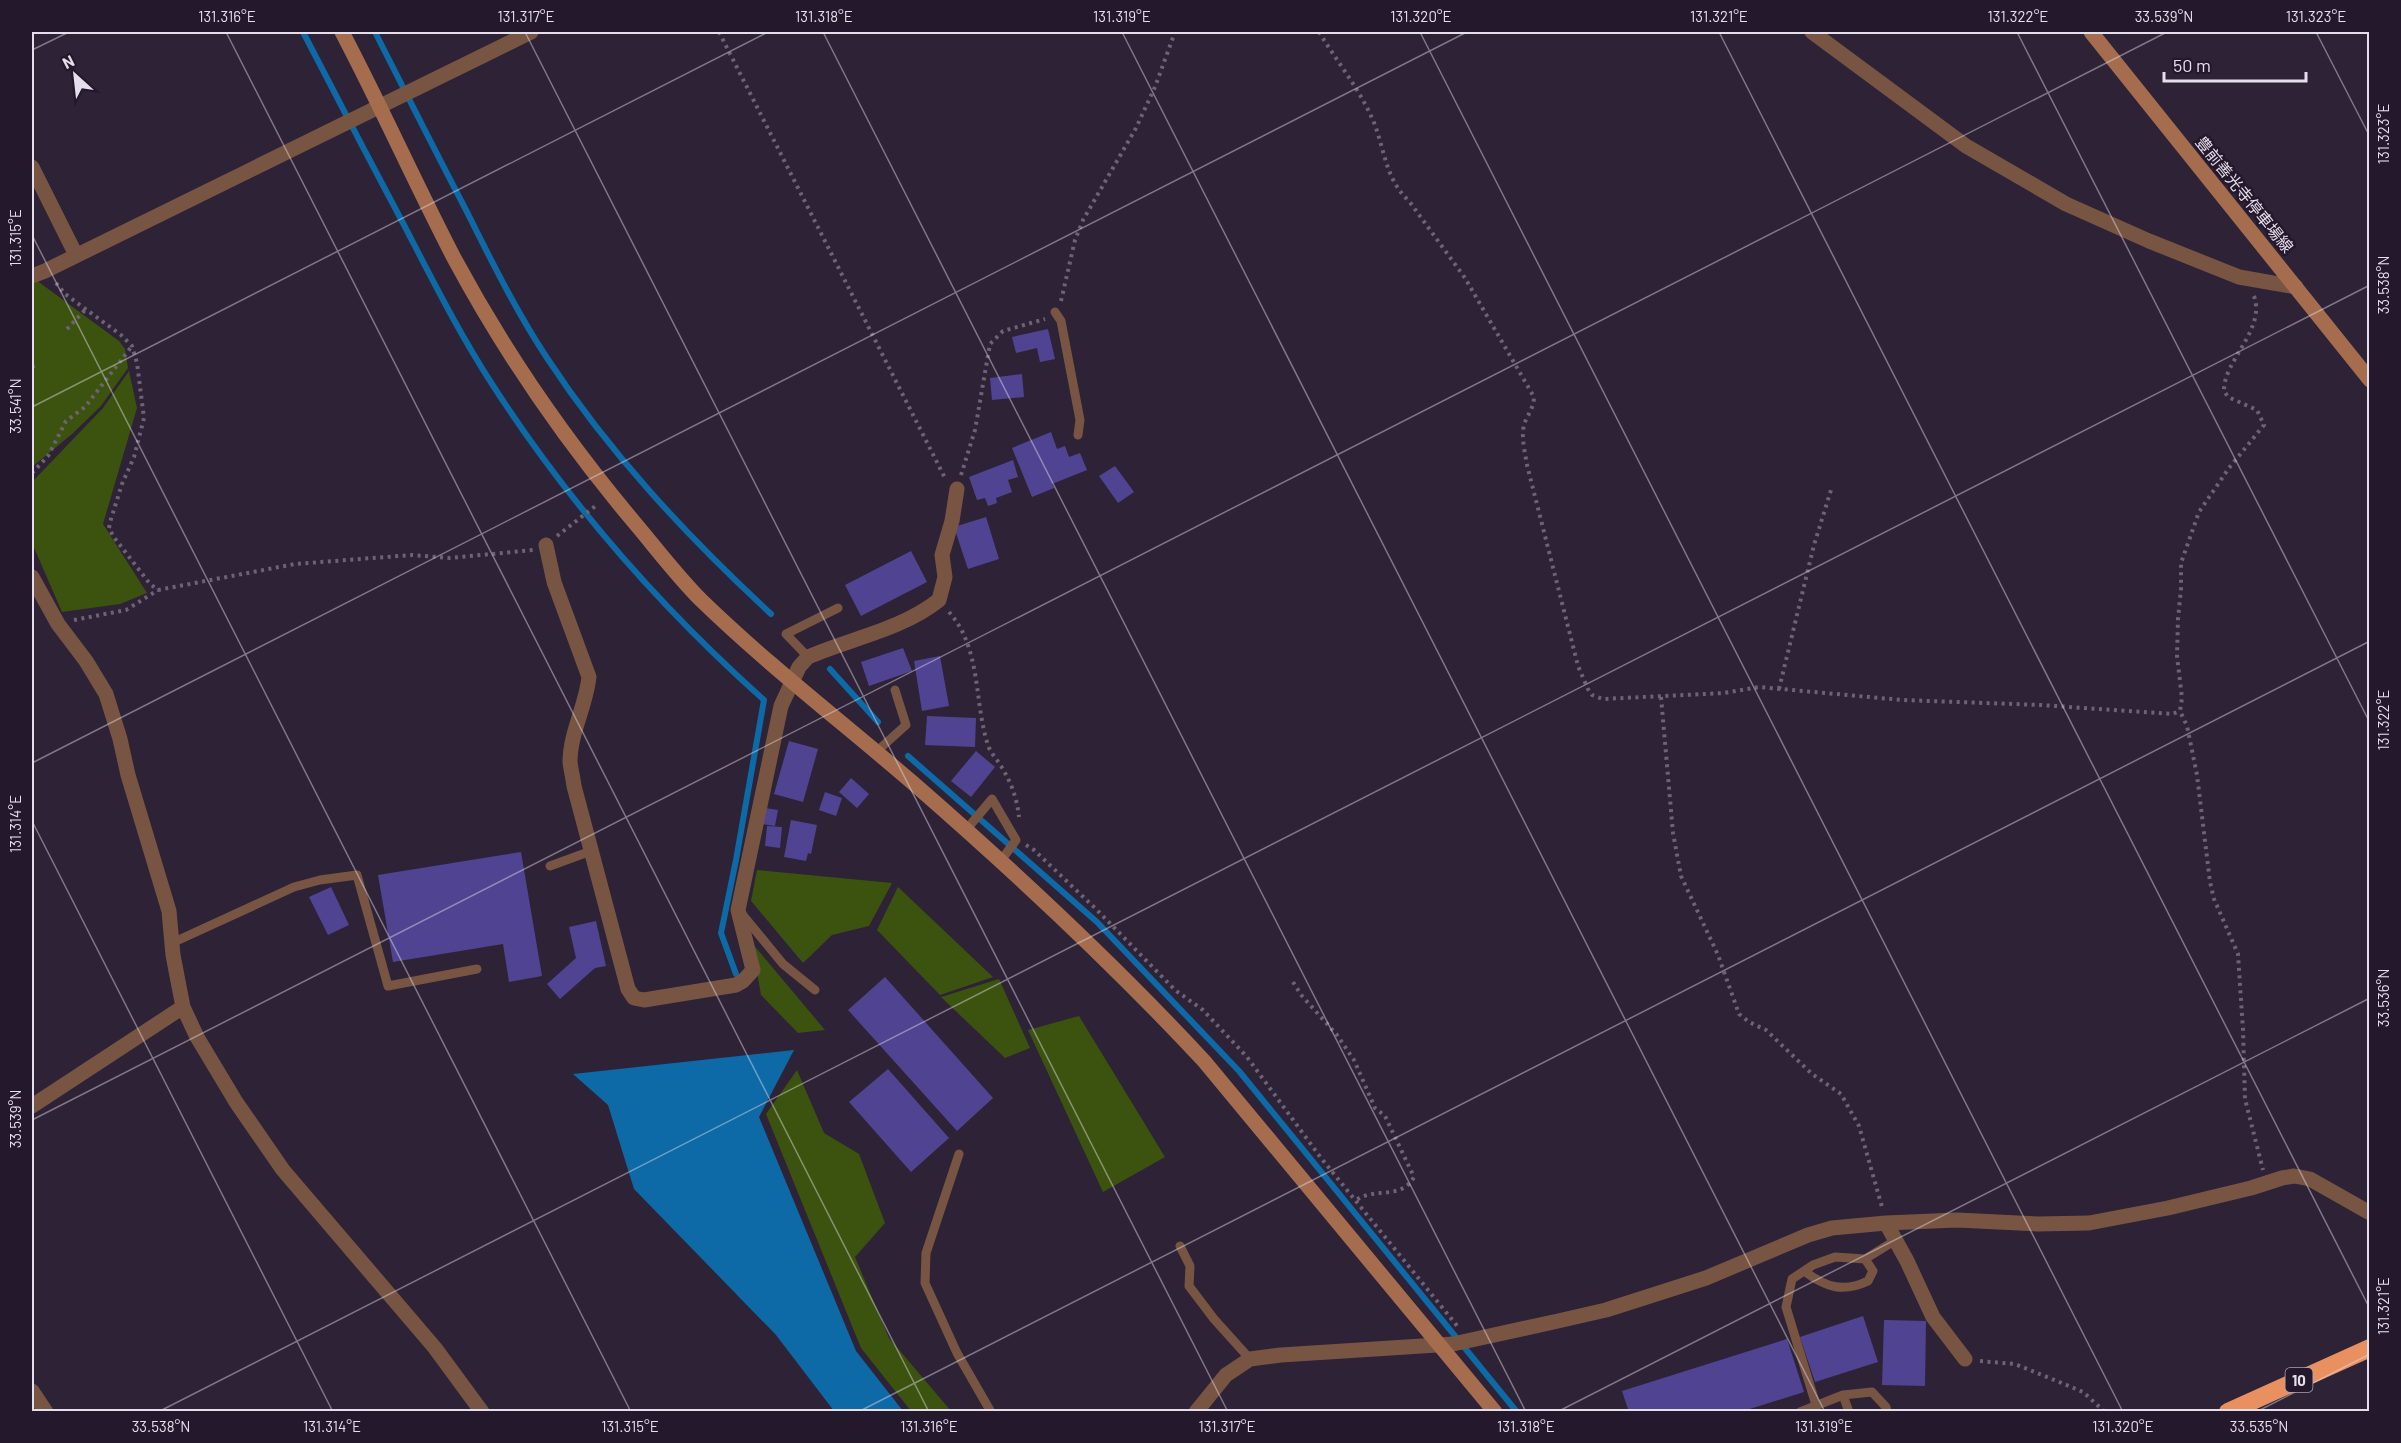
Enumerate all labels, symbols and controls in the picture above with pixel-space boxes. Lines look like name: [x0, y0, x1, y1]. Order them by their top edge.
text: 131.316°E: [198, 7, 256, 25]
text: 131.317°E: [497, 7, 555, 25]
text: 131.318°E: [795, 7, 853, 25]
text: 131.319°E: [1093, 7, 1151, 25]
text: 131.320°E: [1390, 7, 1452, 25]
text: 131.321°E: [1690, 7, 1748, 25]
text: 131.322°E: [1988, 7, 2048, 25]
text: 33.539°N: [2135, 7, 2193, 25]
text: 131.323°E: [2286, 7, 2346, 25]
north arrow: [45, 45, 105, 105]
scale bar: [2164, 45, 2306, 83]
text: N: [59, 50, 77, 72]
text: 50 m: [2173, 54, 2211, 76]
text: 131.323°E: [2374, 104, 2392, 164]
street label: 豊前善光寺停車場線: [2192, 132, 2298, 256]
text: 131.315°E: [6, 209, 24, 267]
text: 33.538°N: [2374, 256, 2392, 314]
text: 33.541°N: [6, 378, 24, 434]
text: 131.322°E: [2374, 690, 2392, 750]
text: 131.314°E: [6, 795, 24, 853]
text: 33.536°N: [2374, 969, 2392, 1027]
text: 33.539°N: [6, 1090, 24, 1148]
text: 131.321°E: [2374, 1277, 2392, 1335]
road number: 10: [2286, 1368, 2312, 1392]
text: 33.538°N: [132, 1417, 190, 1435]
text: 131.314°E: [303, 1417, 361, 1435]
text: 131.315°E: [601, 1417, 659, 1435]
text: 131.316°E: [900, 1417, 958, 1435]
text: 131.317°E: [1198, 1417, 1256, 1435]
text: 131.318°E: [1497, 1417, 1555, 1435]
text: 131.319°E: [1795, 1417, 1853, 1435]
text: 131.320°E: [2092, 1417, 2154, 1435]
text: 33.535°N: [2230, 1417, 2288, 1435]

